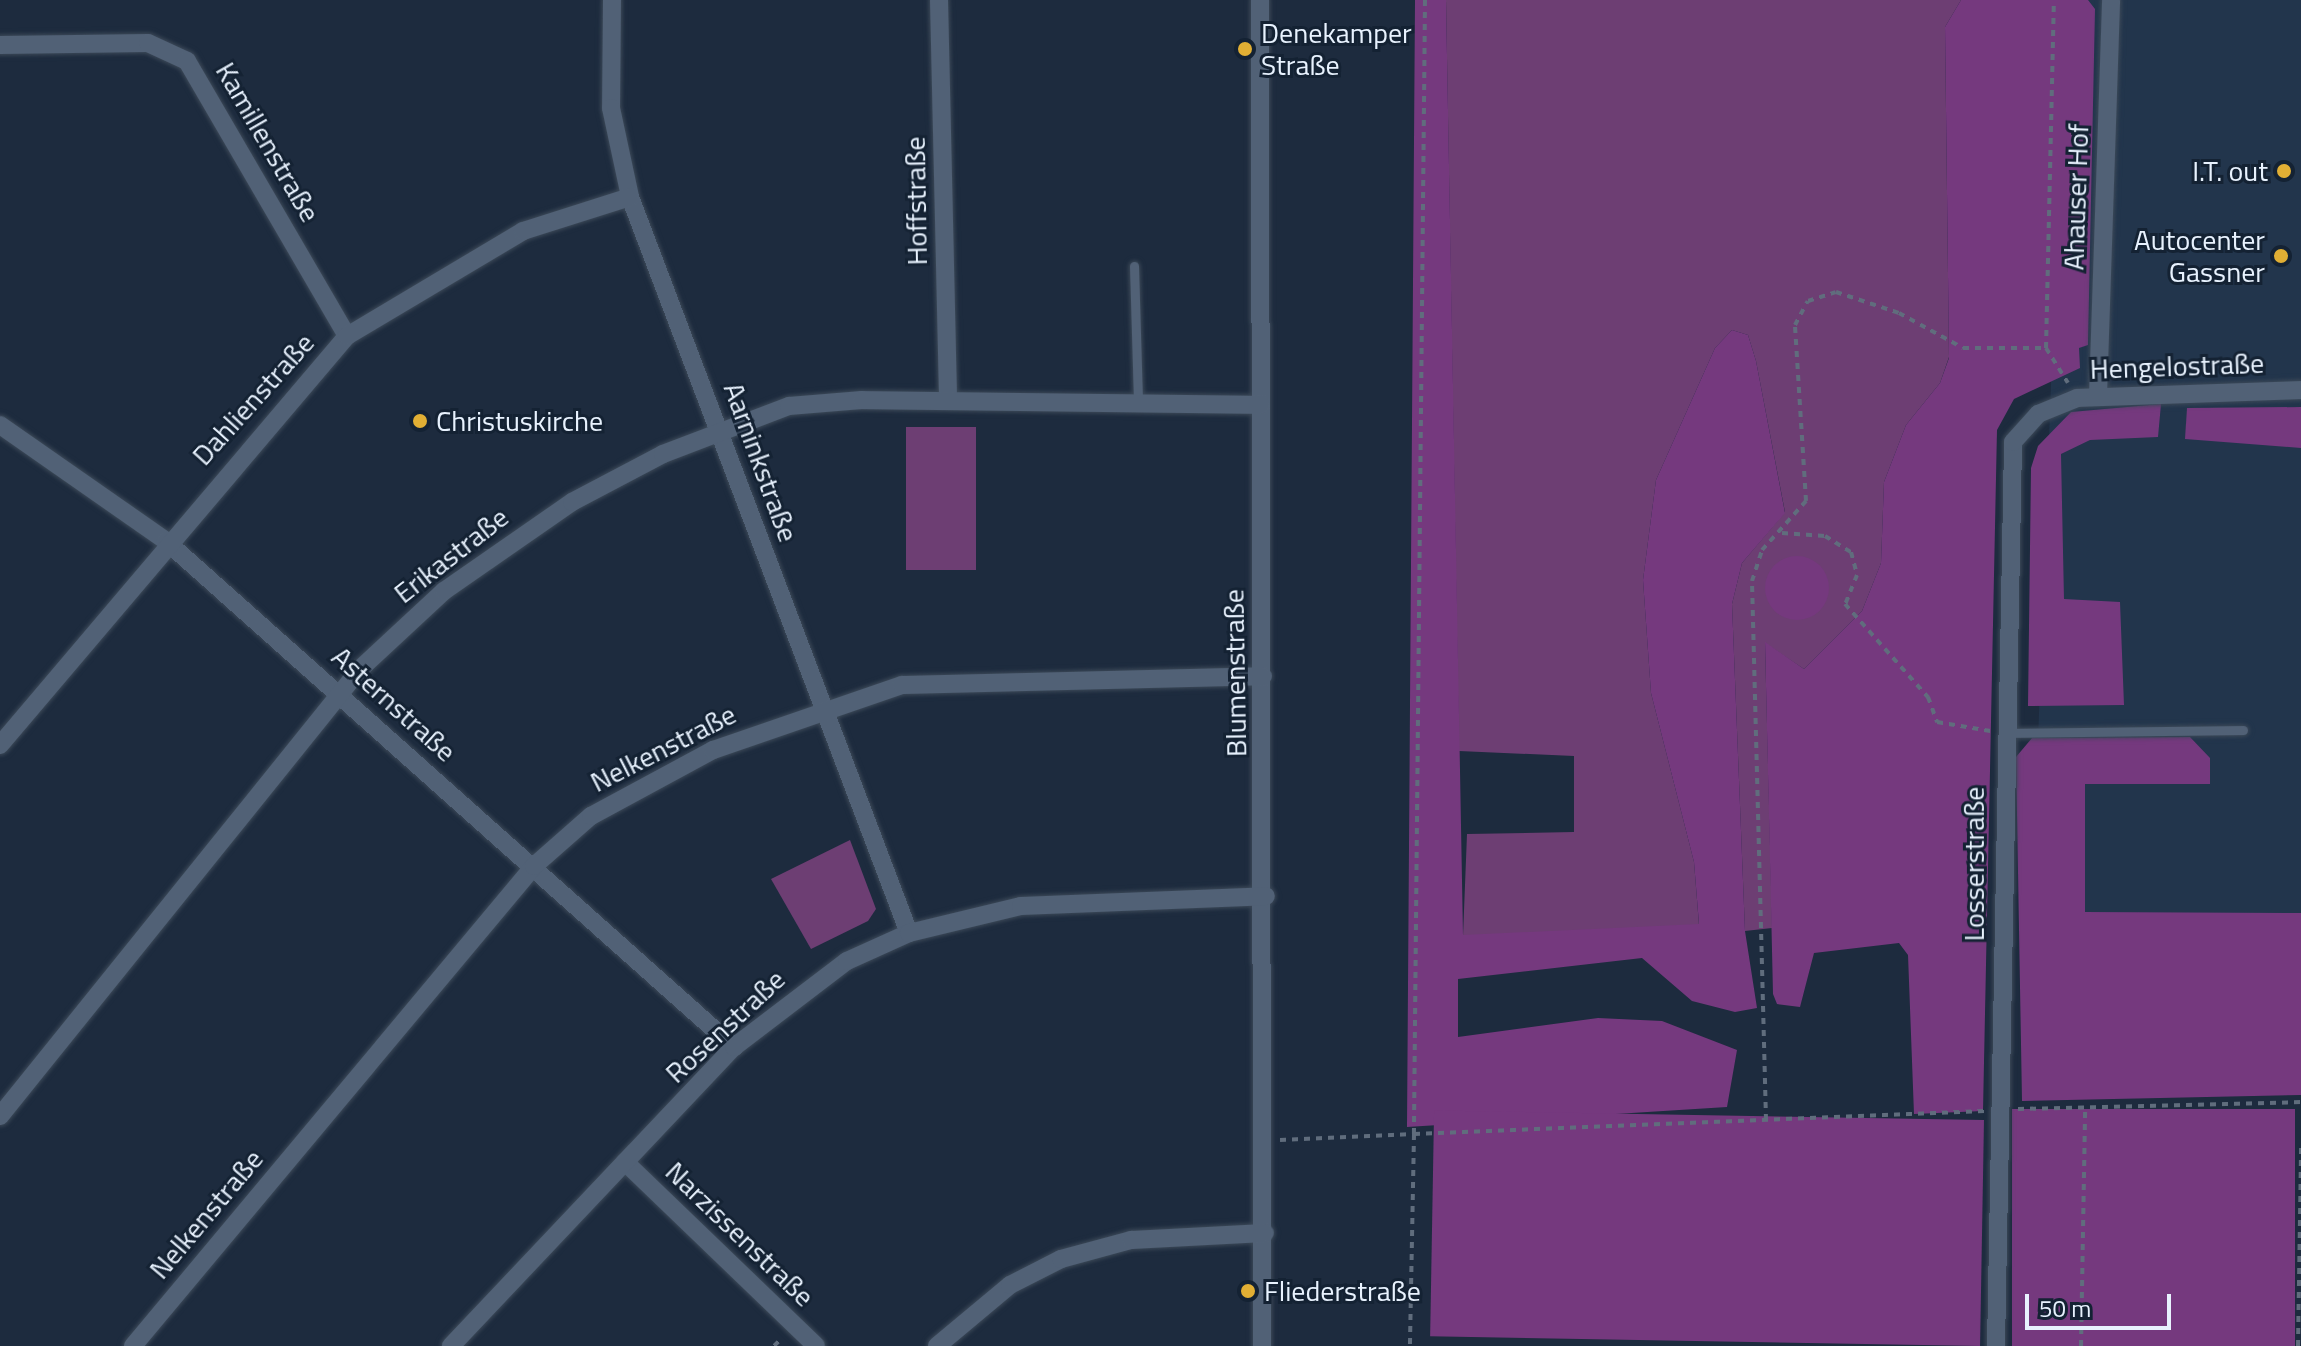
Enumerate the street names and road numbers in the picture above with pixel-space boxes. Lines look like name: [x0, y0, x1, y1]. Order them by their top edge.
street label: Kamillenstraße: [209, 56, 327, 228]
street label: Ahauser Hof: [2057, 123, 2095, 271]
street label: Hoffstraße: [898, 136, 934, 266]
street label: Dahlienstraße: [185, 326, 321, 472]
street label: Hengelostraße: [2089, 346, 2265, 386]
street label: Aarninkstraße: [717, 378, 805, 546]
street label: Erikastraße: [387, 500, 515, 610]
street label: Blumenstraße: [1217, 589, 1253, 757]
street label: Asternstraße: [325, 640, 463, 768]
street label: Nelkenstraße: [585, 697, 741, 799]
street label: Losserstraße: [1957, 787, 1991, 941]
street label: Rosenstraße: [658, 962, 792, 1090]
street label: Nelkenstraße: [142, 1143, 270, 1285]
street label: Narzissenstraße: [659, 1155, 821, 1313]

